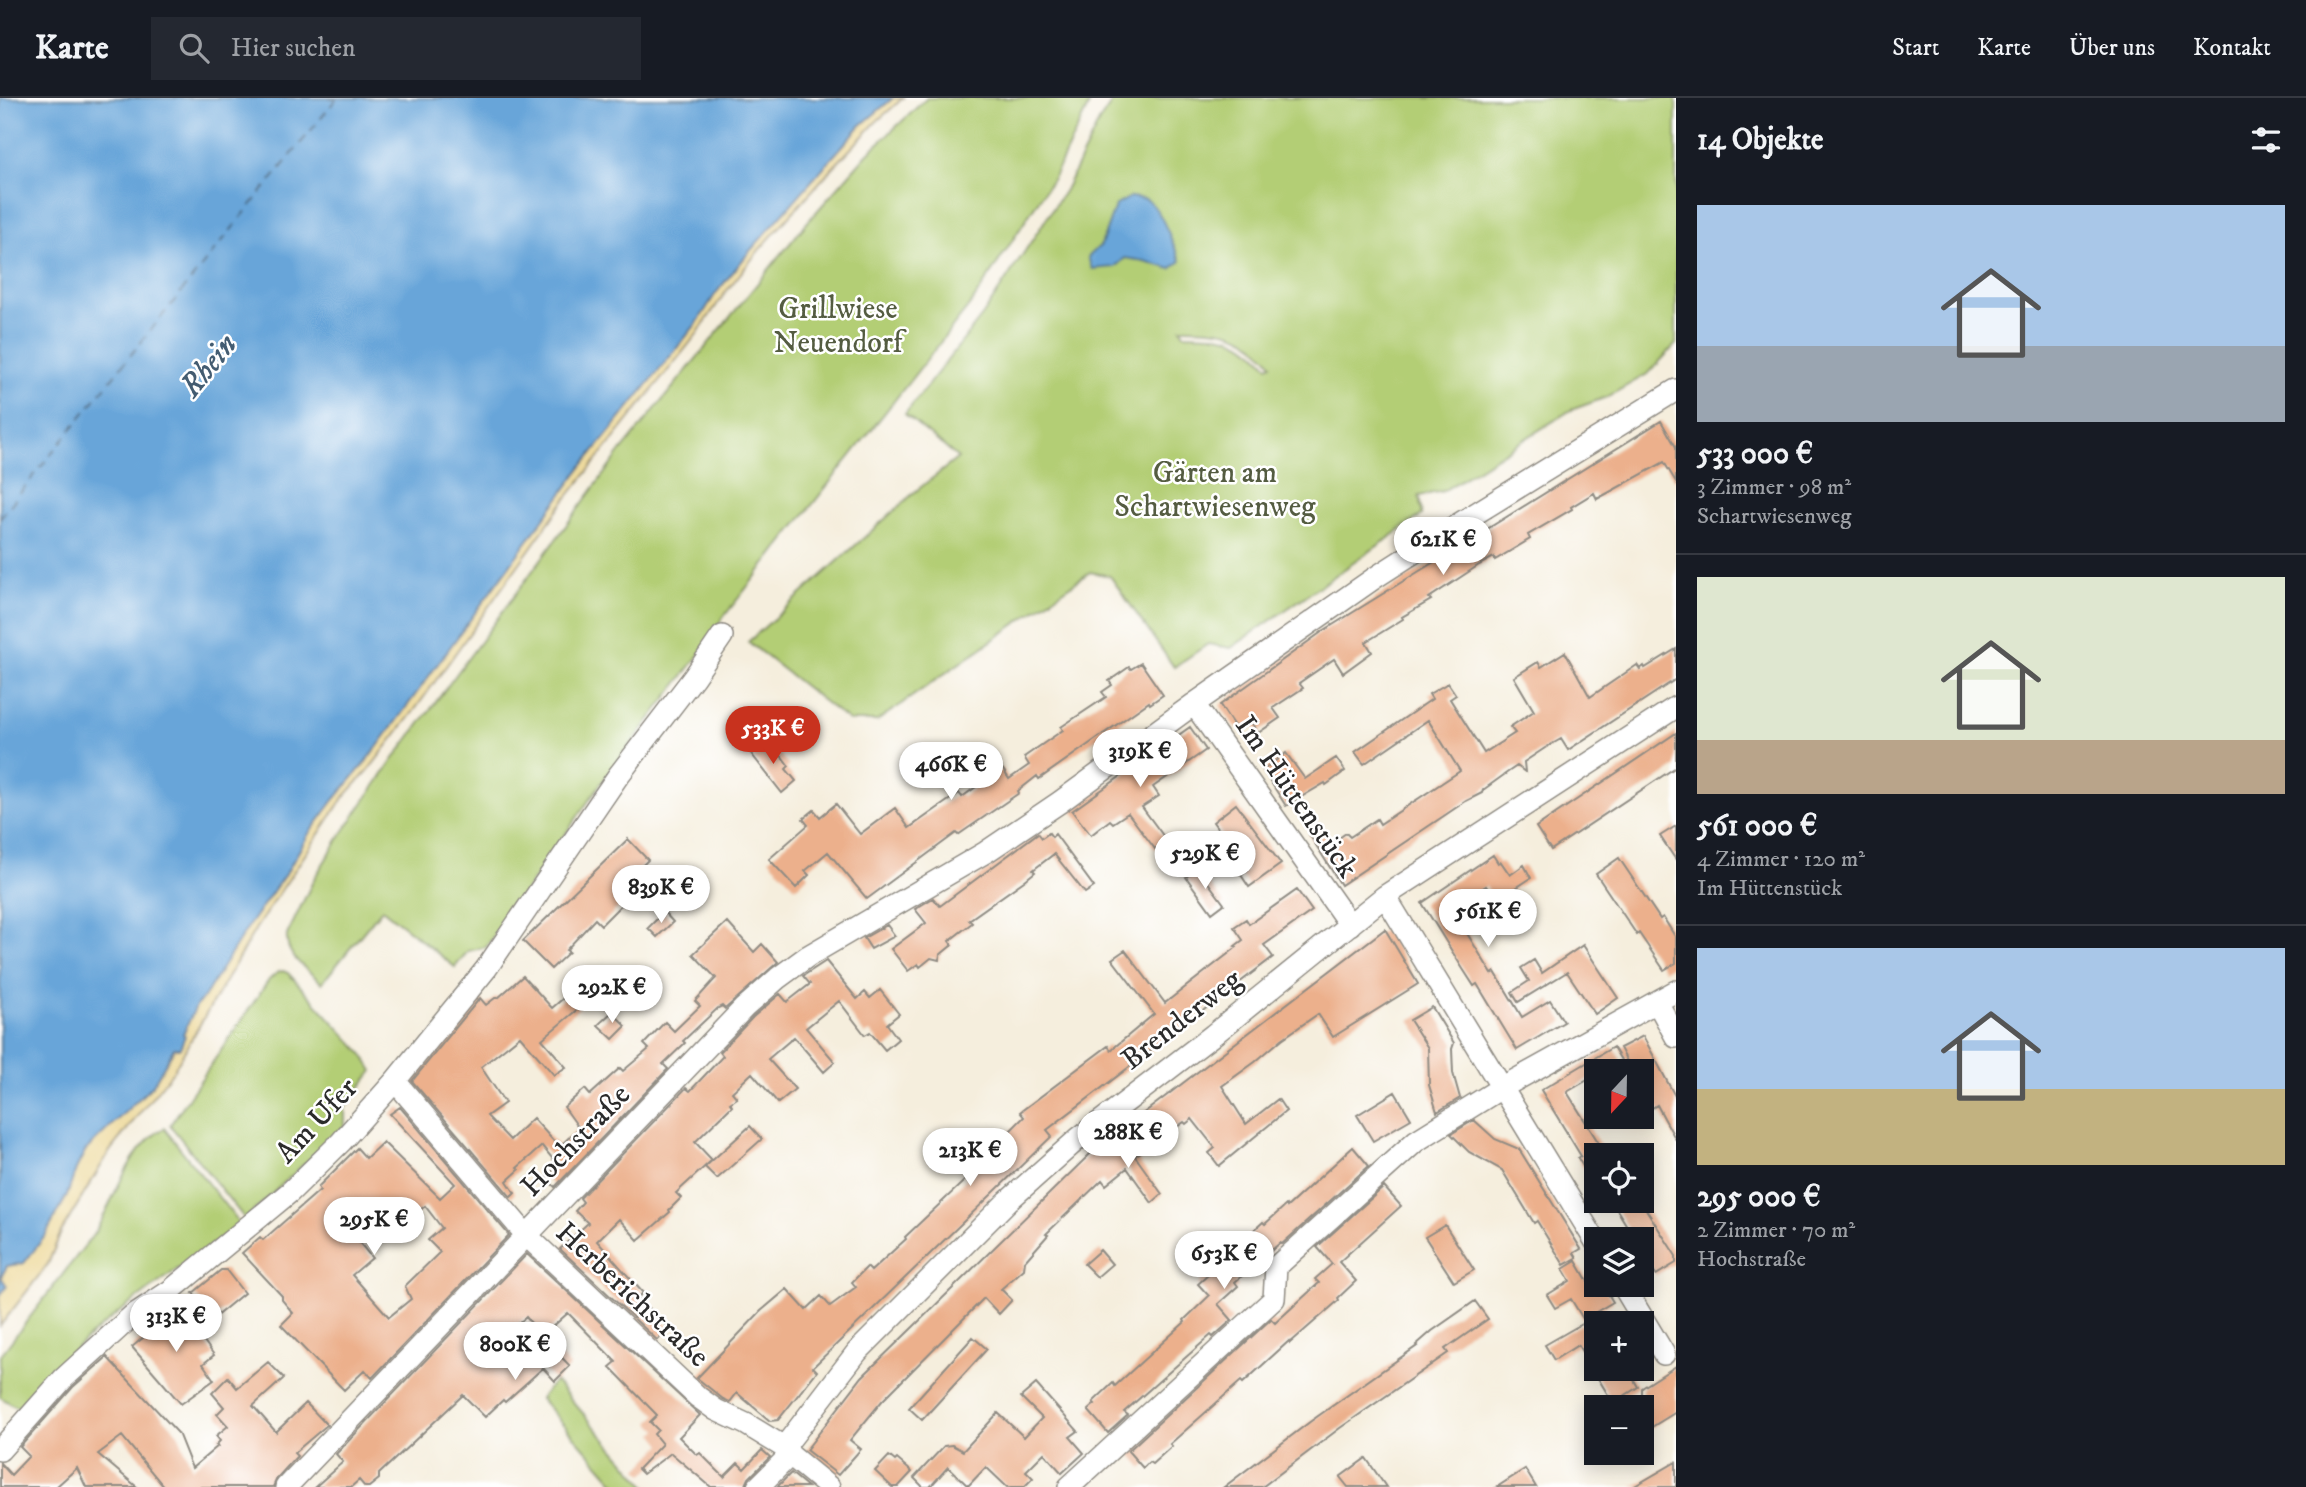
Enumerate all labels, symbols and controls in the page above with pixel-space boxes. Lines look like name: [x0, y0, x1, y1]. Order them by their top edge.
search box: [151, 17, 641, 80]
text: Karte: [35, 28, 109, 69]
icon: search: [175, 29, 213, 67]
text: Hier suchen: [231, 32, 356, 65]
text: Start: [1892, 33, 1939, 63]
text: Karte: [1977, 33, 2031, 63]
text: Über uns: [2069, 33, 2155, 63]
text: Kontakt: [2193, 33, 2271, 63]
icon: filters: [2247, 121, 2285, 159]
text: 14 Objekte: [1697, 122, 1823, 159]
icon: home: [1928, 250, 2054, 376]
park label: Grillwiese Neuendorf: [773, 291, 907, 362]
water label: Rhein: [171, 326, 247, 407]
text: 533 000 €: [1697, 436, 1813, 473]
park label: Gärten am Schartwiesenweg: [1114, 455, 1316, 526]
text: 3 Zimmer · 98 m²: [1697, 473, 1851, 502]
text: Schartwiesenweg: [1697, 502, 1851, 531]
pin: 621K €: [1386, 518, 1500, 577]
text: 621K €: [1410, 525, 1476, 554]
icon: home: [1928, 622, 2054, 748]
pin: 533K €: [716, 706, 830, 766]
street label: Im Hüttenstück: [1226, 709, 1366, 885]
text: 533K €: [741, 714, 805, 743]
pin: 319K €: [1083, 730, 1197, 789]
text: 319K €: [1108, 737, 1172, 766]
pin: 466K €: [894, 742, 1008, 802]
text: 466K €: [915, 750, 987, 779]
text: 561 000 €: [1697, 808, 1817, 845]
pin: 529K €: [1148, 832, 1262, 891]
text: 529K €: [1171, 839, 1239, 868]
text: 4 Zimmer · 120 m²: [1697, 845, 1865, 874]
pin: 839K €: [604, 866, 718, 925]
text: 839K €: [628, 873, 694, 902]
text: Im Hüttenstück: [1697, 874, 1842, 903]
pin: 561K €: [1431, 890, 1545, 949]
text: 561K €: [1455, 897, 1521, 926]
street label: Brenderweg: [1114, 961, 1250, 1079]
pin: 292K €: [555, 965, 669, 1025]
text: 292K €: [578, 973, 646, 1002]
icon: home: [1928, 993, 2054, 1119]
north arrow: [1584, 1059, 1654, 1129]
map controls: [1584, 1059, 1654, 1465]
street label: Am Ufer: [268, 1070, 366, 1172]
street label: Hochstraße: [513, 1077, 639, 1205]
pin: 288K €: [1071, 1110, 1185, 1170]
text: 288K €: [1094, 1118, 1162, 1147]
pin: 213K €: [913, 1128, 1027, 1188]
text: 213K €: [939, 1136, 1001, 1165]
button: locate: [1584, 1143, 1654, 1213]
text: 295 000 €: [1697, 1179, 1821, 1216]
pin: 295K €: [317, 1198, 431, 1257]
text: 295K €: [340, 1205, 408, 1234]
street label: Herberichstraße: [548, 1214, 716, 1376]
text: 2 Zimmer · 70 m²: [1697, 1216, 1855, 1245]
button: layers: [1584, 1227, 1654, 1297]
pin: 653K €: [1167, 1232, 1281, 1291]
text: 653K €: [1191, 1239, 1257, 1268]
text: Hochstraße: [1697, 1245, 1806, 1274]
pin: 313K €: [119, 1294, 233, 1354]
text: 313K €: [146, 1302, 206, 1331]
button: +: [1584, 1311, 1654, 1381]
pin: 800K €: [458, 1322, 572, 1382]
text: 800K €: [480, 1330, 550, 1359]
button: −: [1584, 1395, 1654, 1465]

